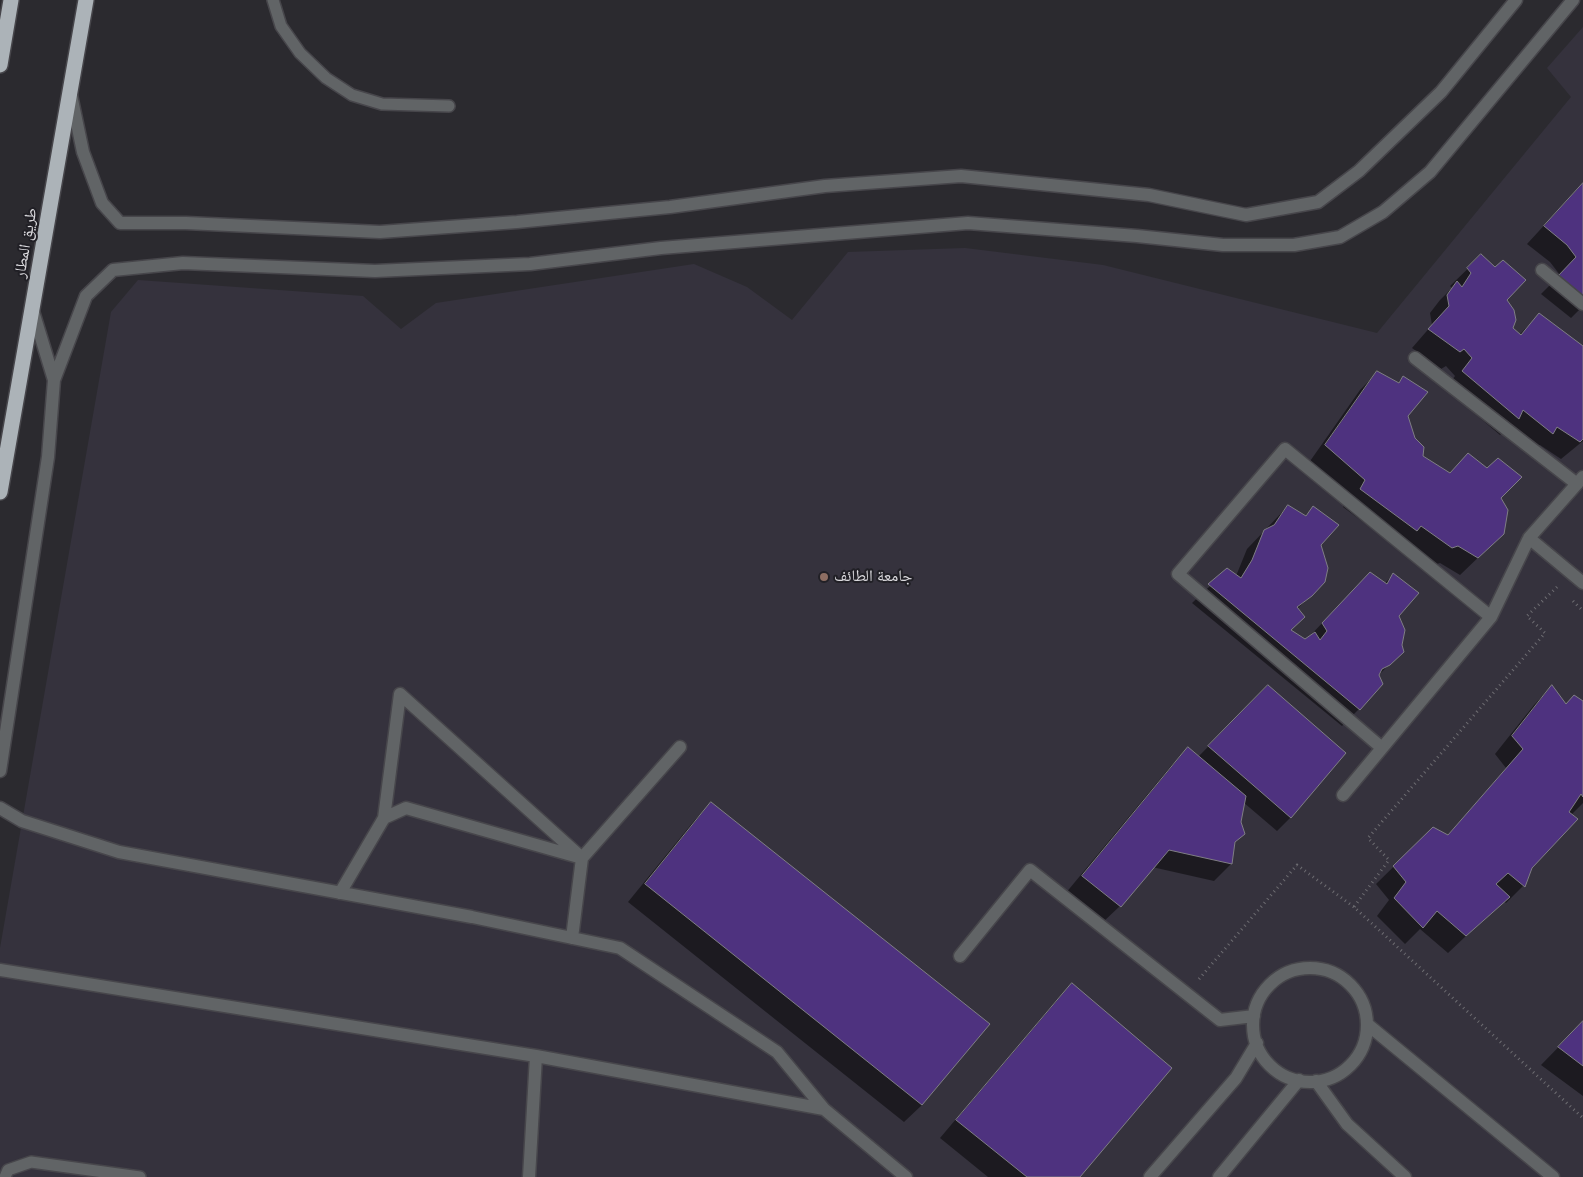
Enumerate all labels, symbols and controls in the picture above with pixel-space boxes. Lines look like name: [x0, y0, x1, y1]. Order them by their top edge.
street label: طريق المطار: [10, 206, 42, 280]
place label: جامعة الطائف: [834, 567, 912, 587]
marker: جامعة الطائف: [818, 571, 830, 583]

